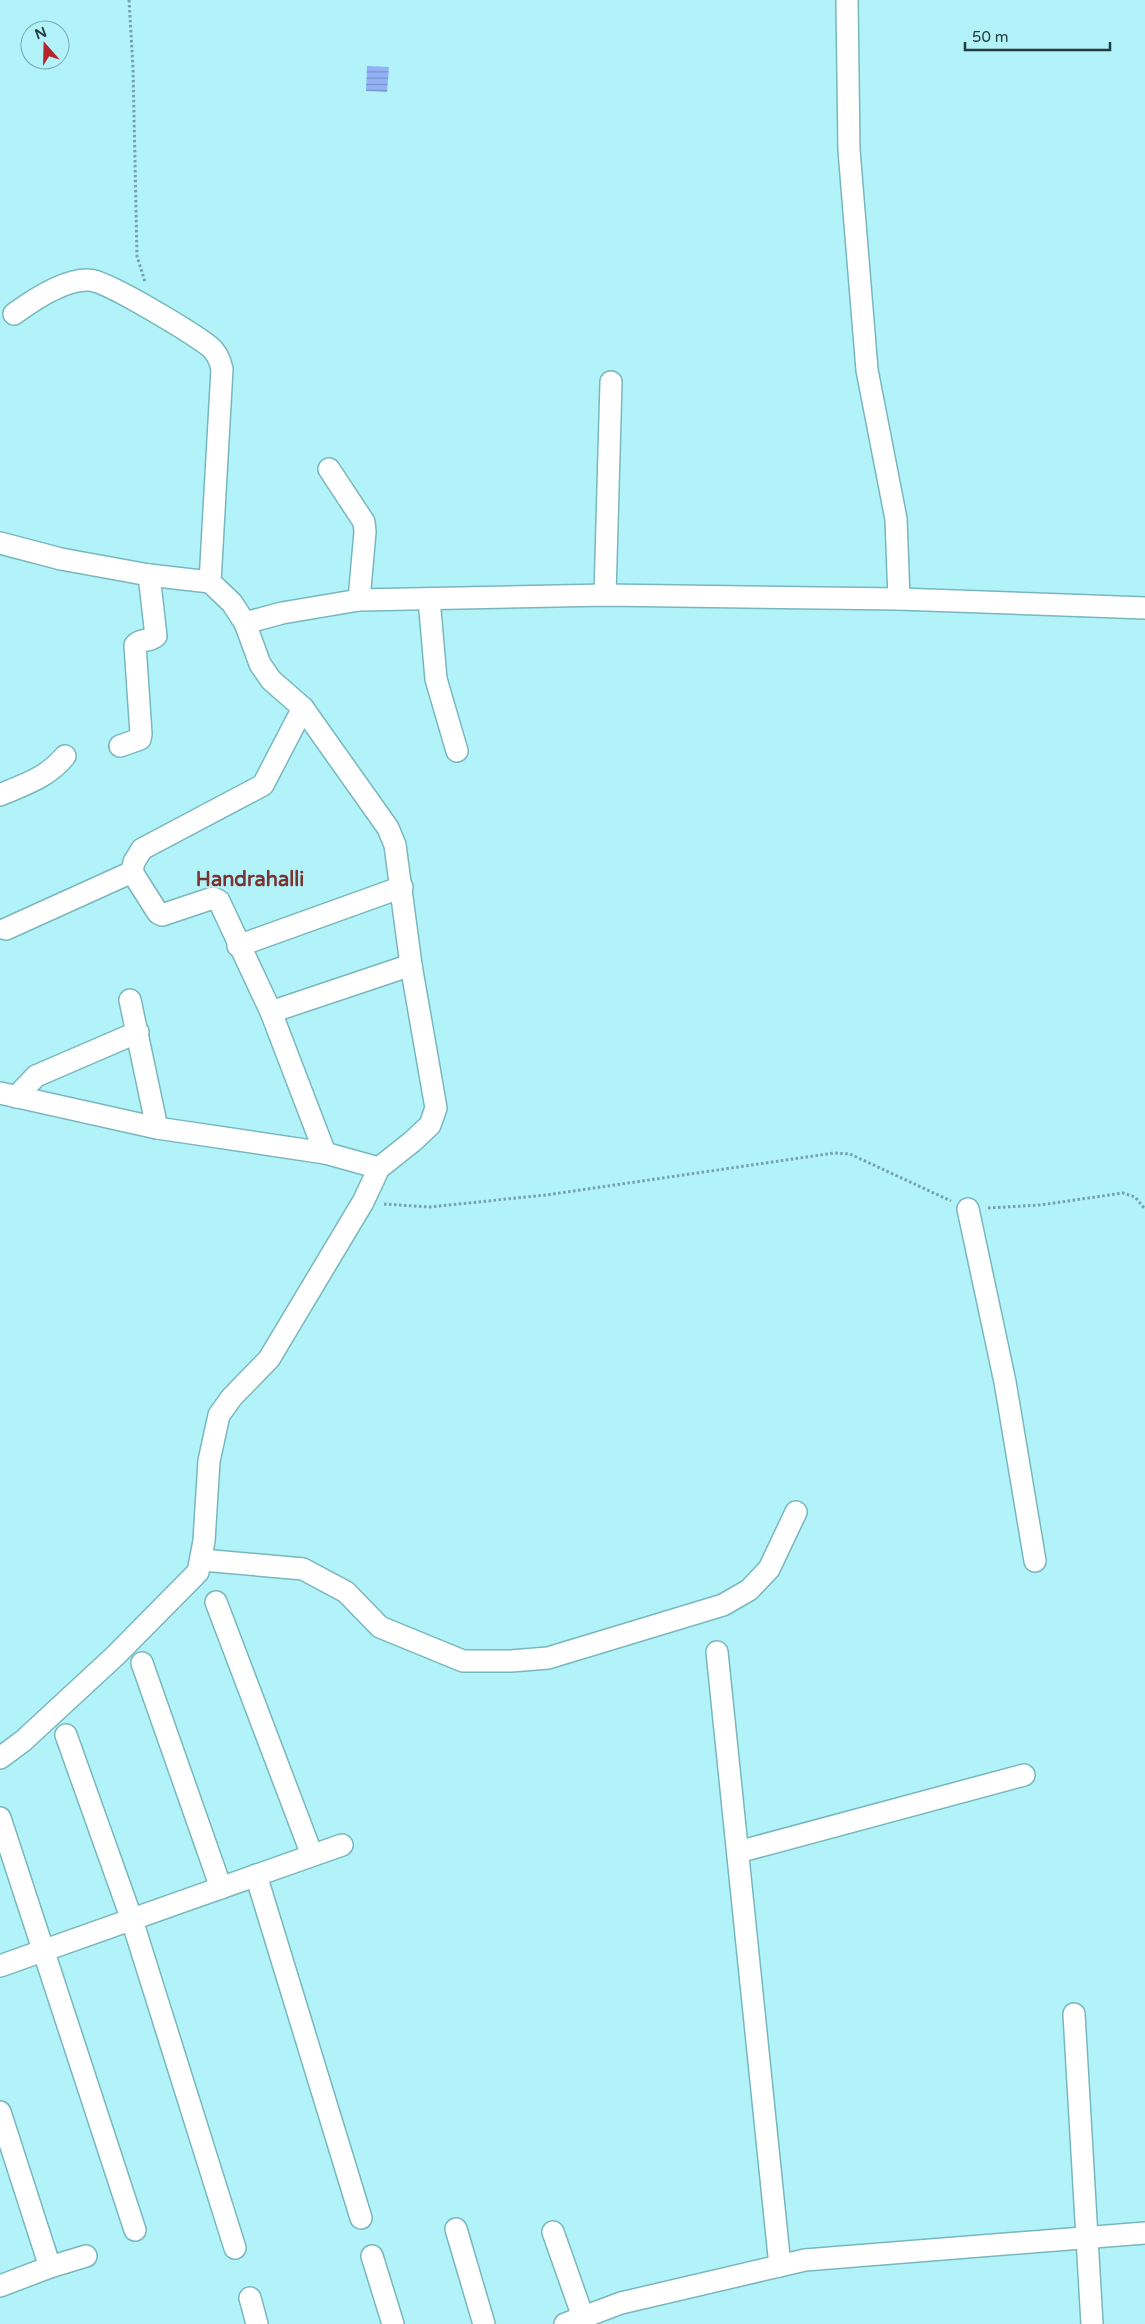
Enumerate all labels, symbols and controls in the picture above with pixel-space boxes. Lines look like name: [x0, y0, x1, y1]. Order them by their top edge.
north arrow: [20, 20, 70, 70]
scale bar: [965, 20, 1110, 52]
text: N: [33, 23, 49, 43]
text: 50 m: [972, 28, 1009, 46]
district label: Handrahalli: [196, 868, 304, 892]

